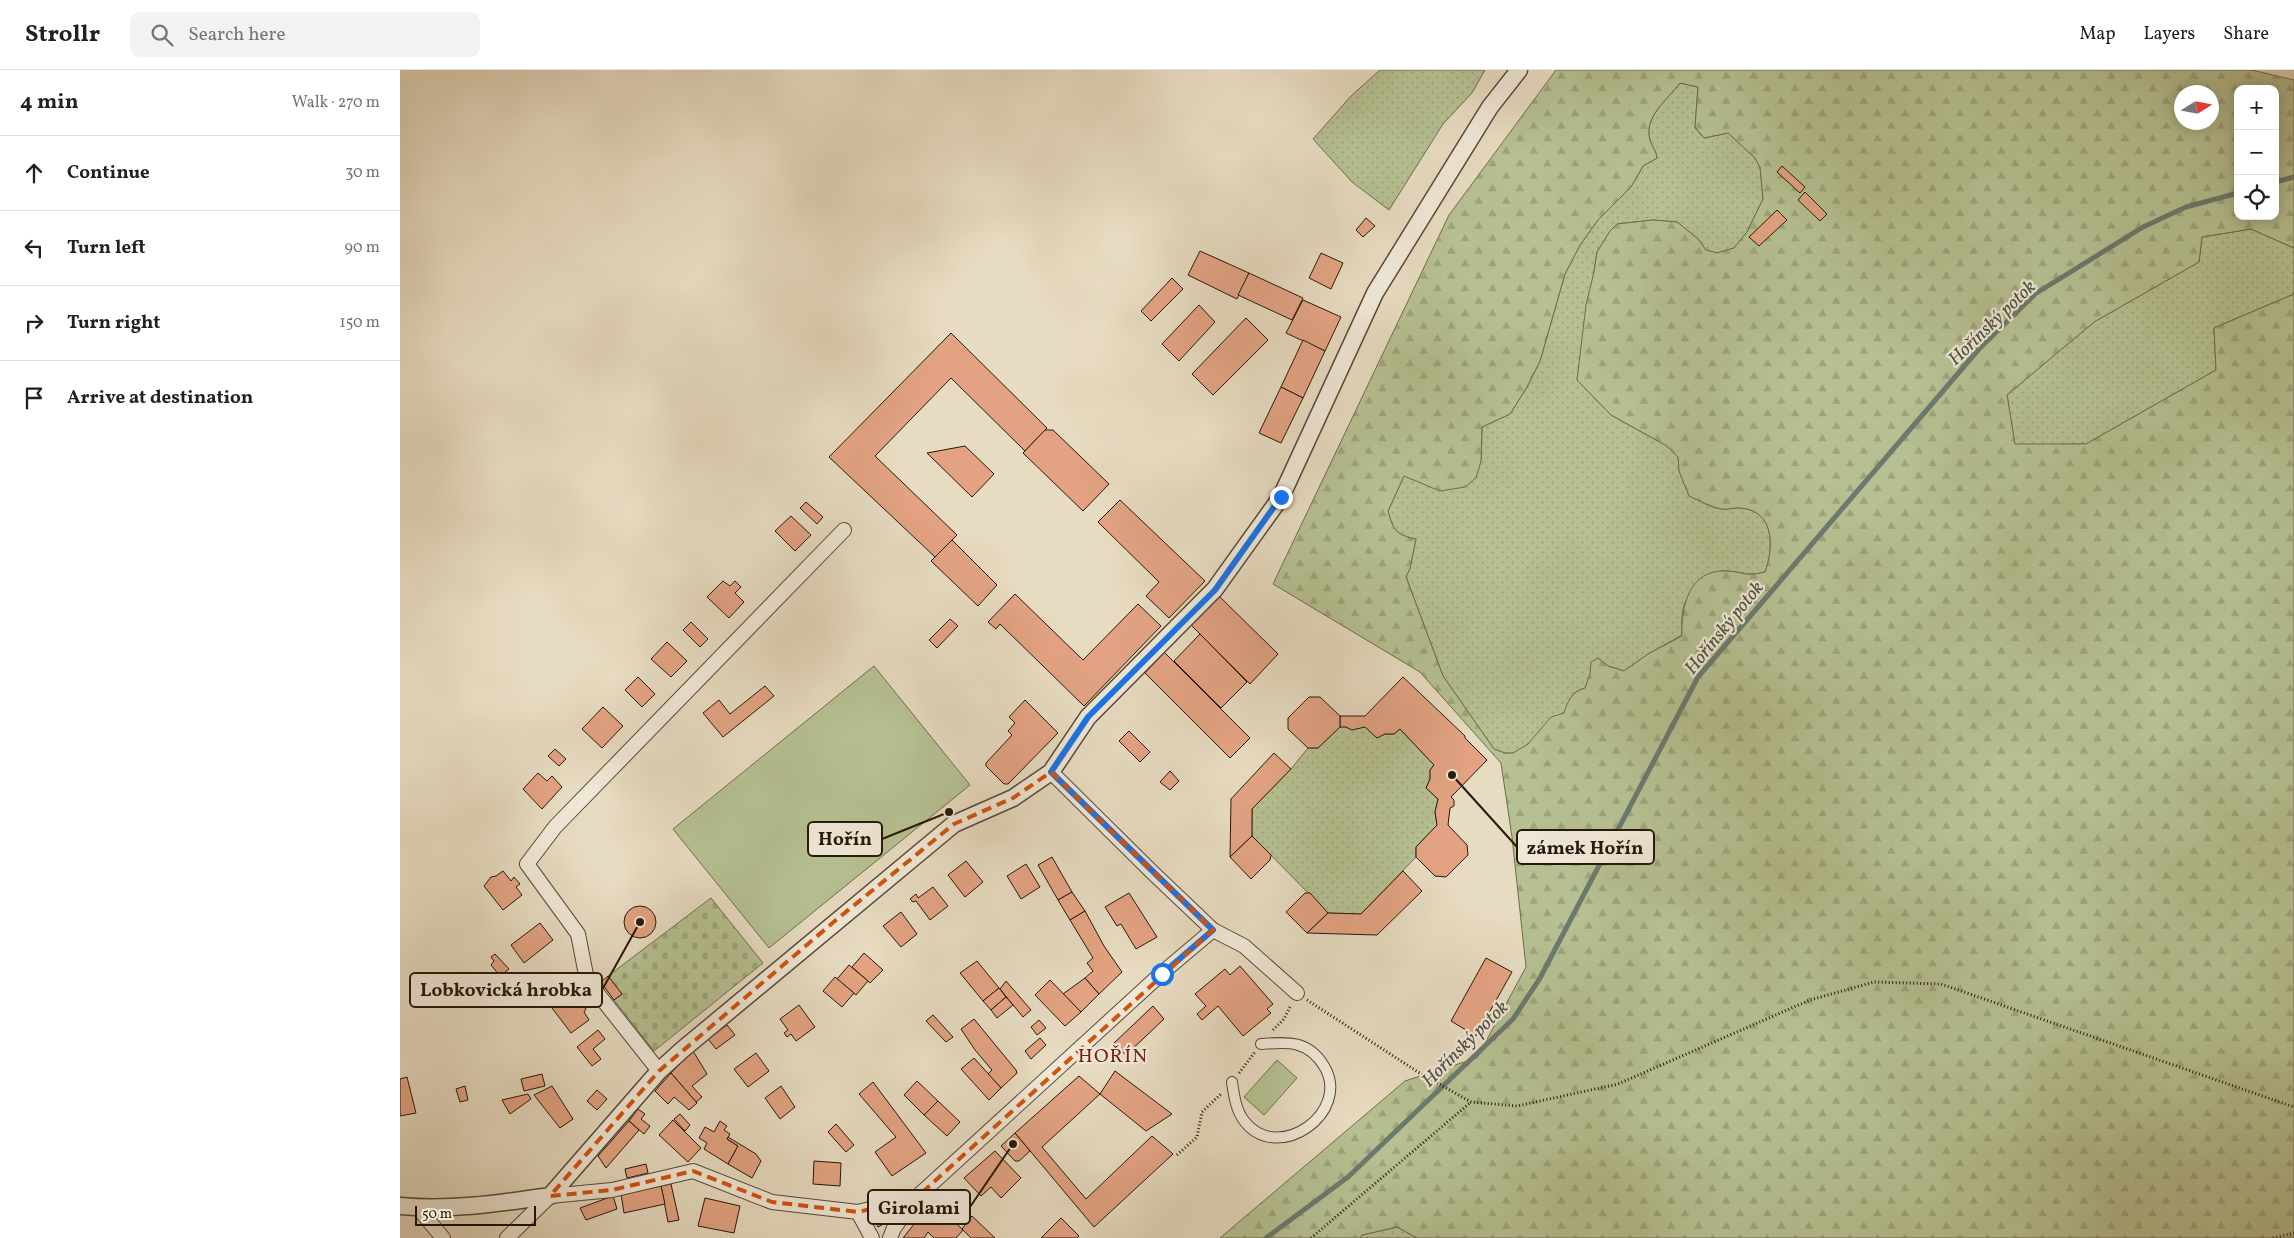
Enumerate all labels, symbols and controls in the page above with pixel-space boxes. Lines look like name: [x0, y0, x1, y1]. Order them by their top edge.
search box: [130, 12, 480, 57]
text: Strollr: [25, 18, 100, 52]
icon: search: [148, 21, 176, 49]
text: Search here: [188, 22, 286, 48]
text: Map: [2079, 22, 2115, 47]
text: Layers: [2143, 22, 2195, 47]
text: Share: [2223, 22, 2269, 47]
north arrow: [2174, 85, 2219, 130]
map controls: [2234, 85, 2279, 220]
button: +: [2234, 85, 2279, 130]
text: 4 min: [20, 88, 79, 117]
text: Walk · 270 m: [292, 92, 380, 114]
button: −: [2234, 130, 2279, 175]
icon: ahead: [20, 159, 48, 187]
text: Continue: [67, 160, 150, 186]
text: 30 m: [345, 162, 380, 184]
button: locate: [2234, 175, 2279, 220]
icon: left: [20, 234, 48, 262]
text: Turn left: [67, 235, 146, 261]
text: 90 m: [344, 237, 380, 259]
water label: Hořínský potok: [1943, 275, 2042, 372]
icon: right: [20, 309, 48, 337]
text: Turn right: [67, 310, 160, 336]
text: 150 m: [339, 312, 380, 334]
icon: arrive: [20, 384, 48, 412]
text: Arrive at destination: [67, 385, 253, 411]
route end: [1270, 486, 1293, 509]
water label: Hořínský potok: [1679, 576, 1770, 680]
callout: Hořín: [808, 822, 882, 856]
text: Hořín: [818, 827, 872, 853]
callout: zámek Hořín: [1517, 830, 1654, 864]
text: zámek Hořín: [1527, 836, 1644, 862]
route start: [1151, 963, 1174, 986]
callout: Lobkovická hrobka: [410, 973, 602, 1007]
text: Lobkovická hrobka: [420, 978, 592, 1004]
water label: Hořínský potok: [1416, 995, 1515, 1094]
district label: HOŘÍN: [1078, 1043, 1148, 1071]
callout: Girolami: [868, 1190, 970, 1224]
text: Girolami: [878, 1196, 960, 1222]
scale bar: [415, 1203, 536, 1226]
text: 50 m: [422, 1205, 452, 1224]

